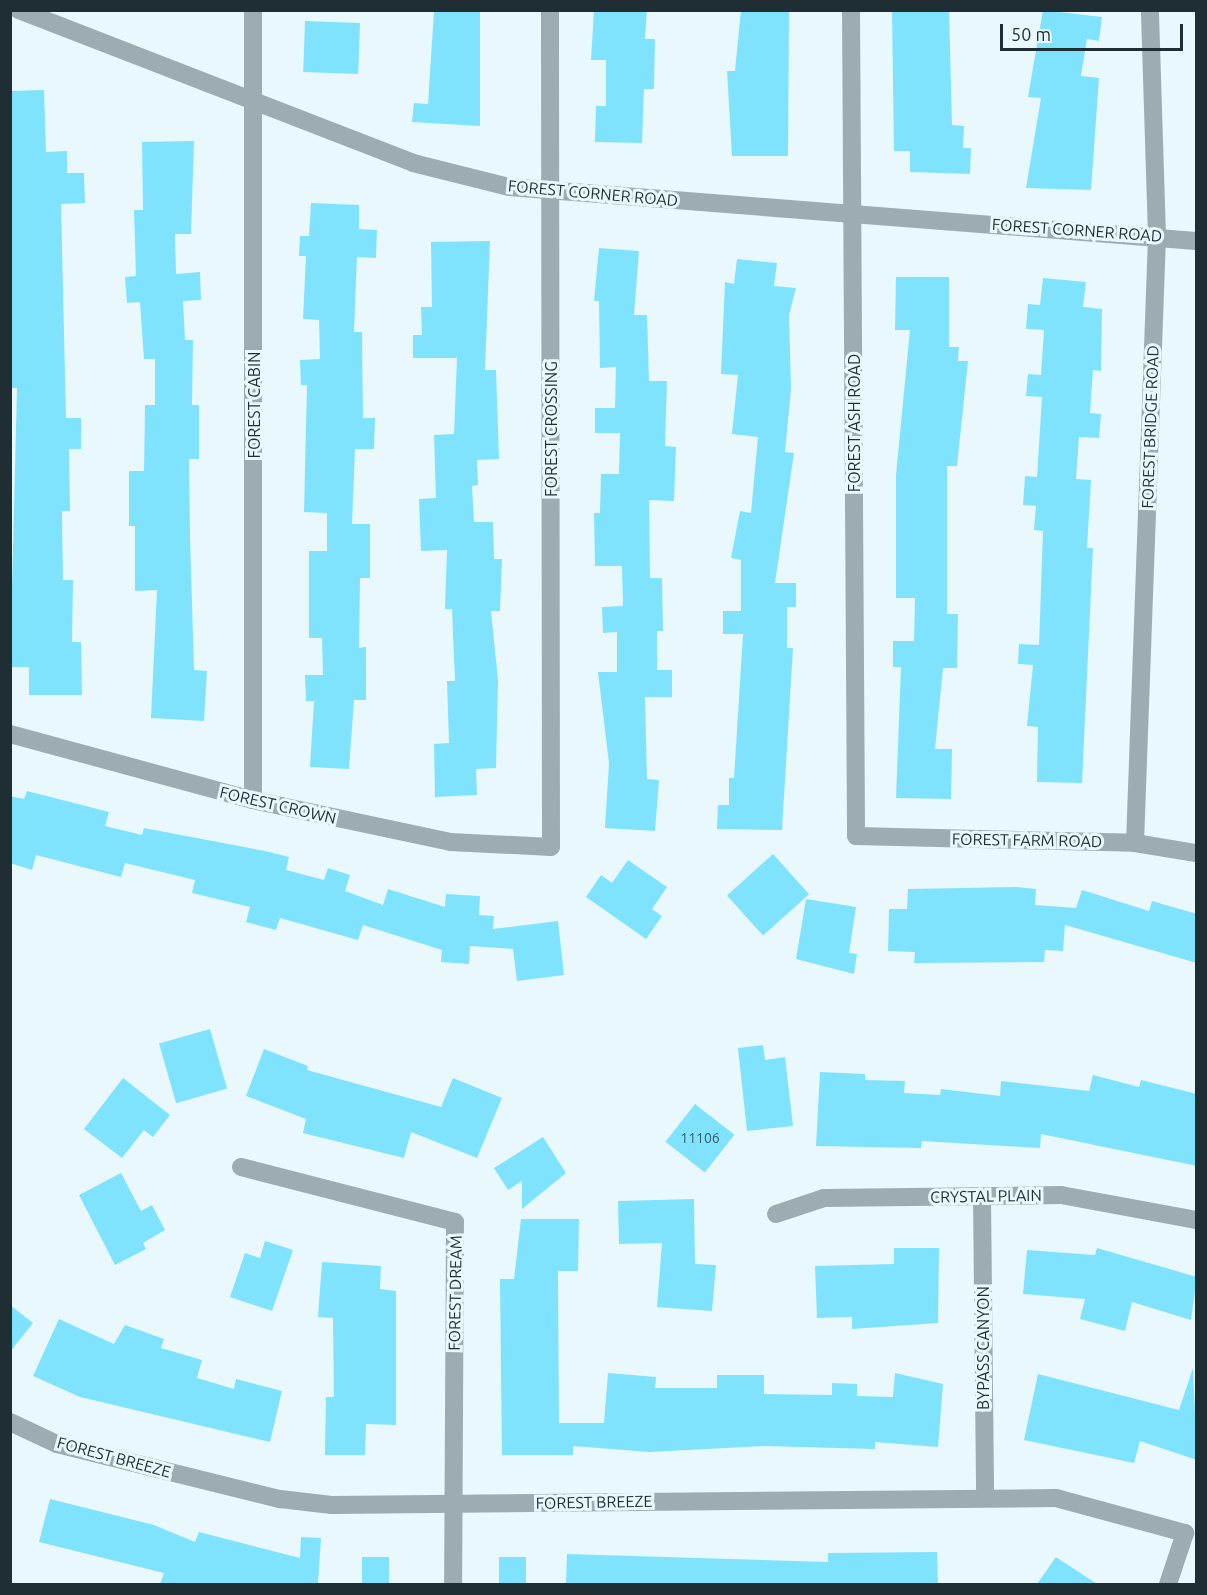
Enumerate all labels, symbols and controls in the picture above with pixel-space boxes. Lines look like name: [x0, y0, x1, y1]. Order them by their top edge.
scale bar: [1003, 12, 1186, 50]
text: 50 m: [1011, 24, 1051, 44]
street label: FOREST CORNER ROAD: [507, 176, 679, 210]
street label: FOREST CORNER ROAD: [991, 214, 1163, 246]
street label: FOREST BRIDGE ROAD: [1138, 345, 1162, 509]
street label: FOREST CABIN: [244, 352, 264, 458]
street label: FOREST ASH ROAD: [844, 354, 864, 492]
street label: FOREST CROSSING: [541, 361, 561, 497]
street label: FOREST CROWN: [218, 782, 338, 828]
street label: FOREST FARM ROAD: [952, 829, 1102, 851]
house number: 11106: [680, 1130, 720, 1146]
street label: CRYSTAL PLAIN: [930, 1185, 1042, 1207]
street label: FOREST DREAM: [444, 1235, 466, 1351]
street label: BYPASS CANYON: [973, 1286, 993, 1410]
street label: FOREST BREEZE: [55, 1433, 173, 1481]
street label: FOREST BREEZE: [535, 1491, 653, 1513]

